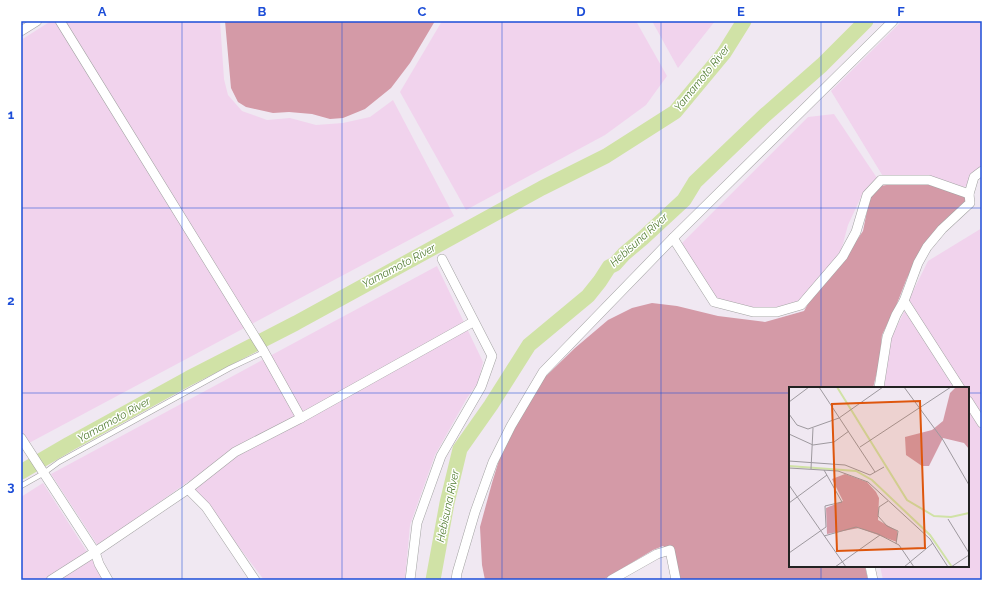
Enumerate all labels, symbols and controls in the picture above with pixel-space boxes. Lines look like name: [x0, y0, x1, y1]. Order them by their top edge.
text: A: [98, 4, 107, 19]
text: B: [258, 4, 267, 19]
text: C: [418, 4, 427, 19]
text: D: [576, 4, 586, 19]
text: E: [737, 4, 745, 19]
text: F: [897, 4, 905, 19]
water label: Yamamoto River: [671, 41, 733, 114]
text: 1: [8, 107, 15, 122]
water label: Hebisuna River: [607, 210, 672, 269]
water label: Yamamoto River: [360, 241, 439, 291]
text: 2: [7, 293, 15, 308]
inset map: [789, 387, 969, 567]
water label: Yamamoto River: [75, 394, 154, 445]
water label: Hebisuna River: [434, 468, 462, 543]
text: 3: [7, 479, 15, 494]

